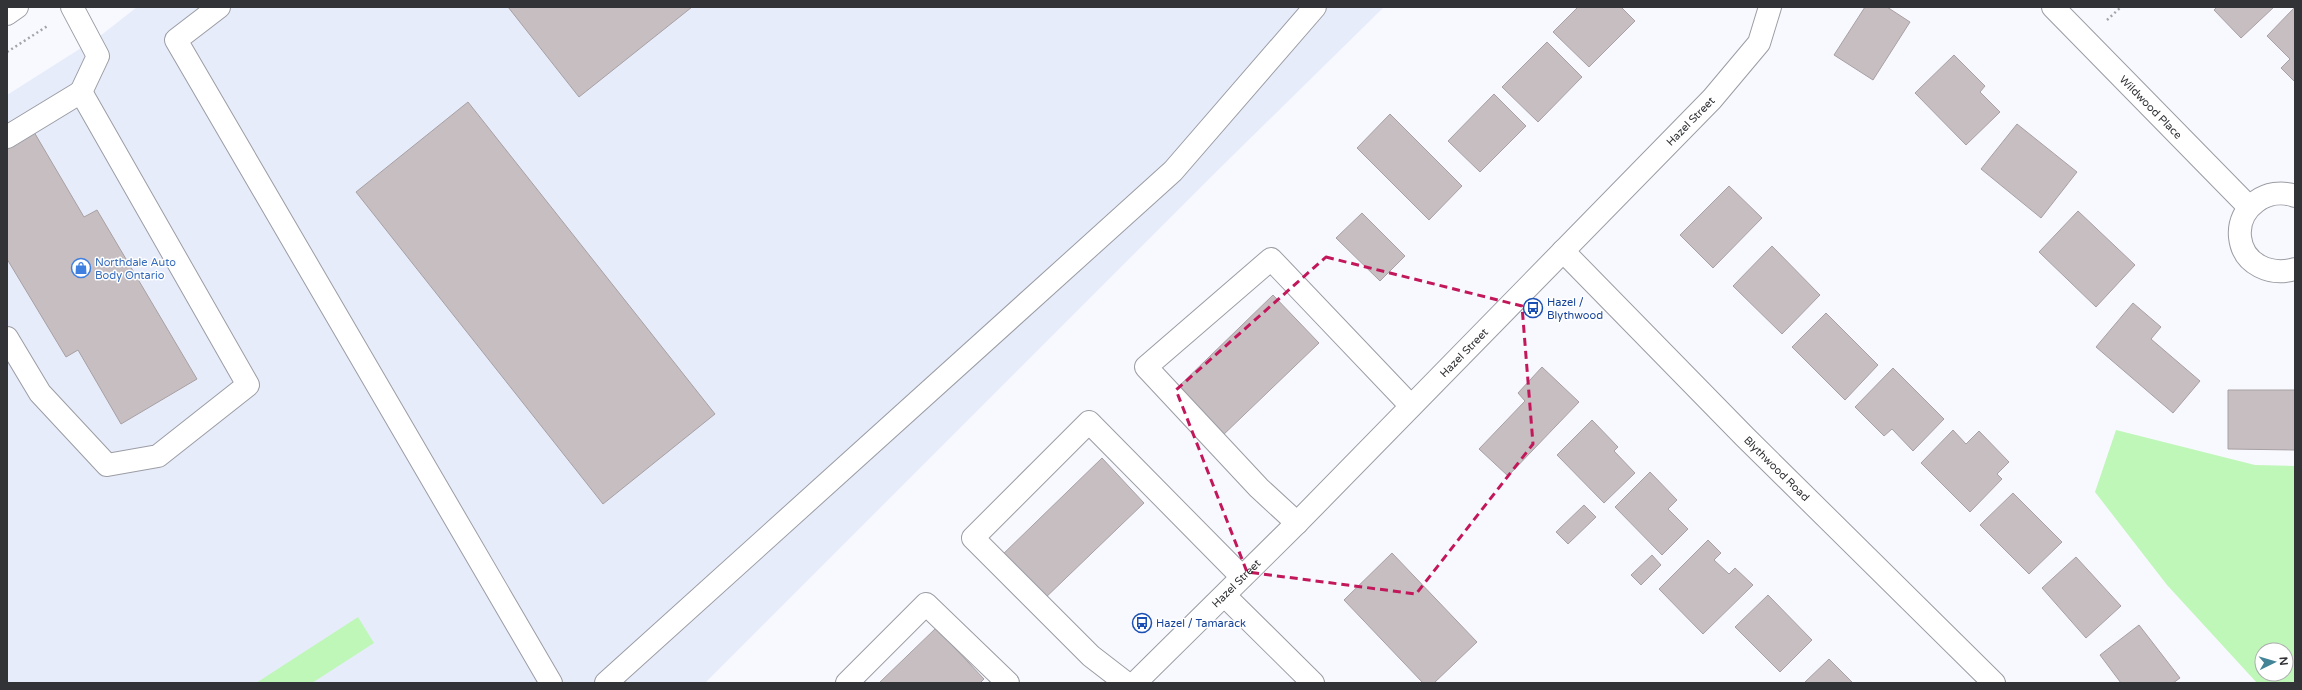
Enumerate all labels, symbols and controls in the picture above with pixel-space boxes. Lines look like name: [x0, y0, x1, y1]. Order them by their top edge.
street label: Wildwood Place: [2117, 73, 2185, 141]
street label: Hazel Street: [1664, 94, 1717, 148]
place label: Northdale Auto Body Ontario: [95, 256, 176, 282]
shop icon: Northdale Auto Body Ontario: [70, 257, 92, 279]
place label: Hazel / Blythwood: [1547, 296, 1603, 322]
bus stop icon: Hazel / Blythwood: [1522, 297, 1544, 319]
street label: Hazel Street: [1437, 326, 1490, 380]
street label: Blythwood Road: [1741, 433, 1812, 504]
street label: Hazel Street: [1209, 556, 1263, 610]
bus stop icon: Hazel / Tamarack: [1131, 612, 1153, 634]
place label: Hazel / Tamarack: [1156, 617, 1246, 630]
north arrow: [2254, 642, 2294, 682]
text: N: [2277, 656, 2290, 666]

